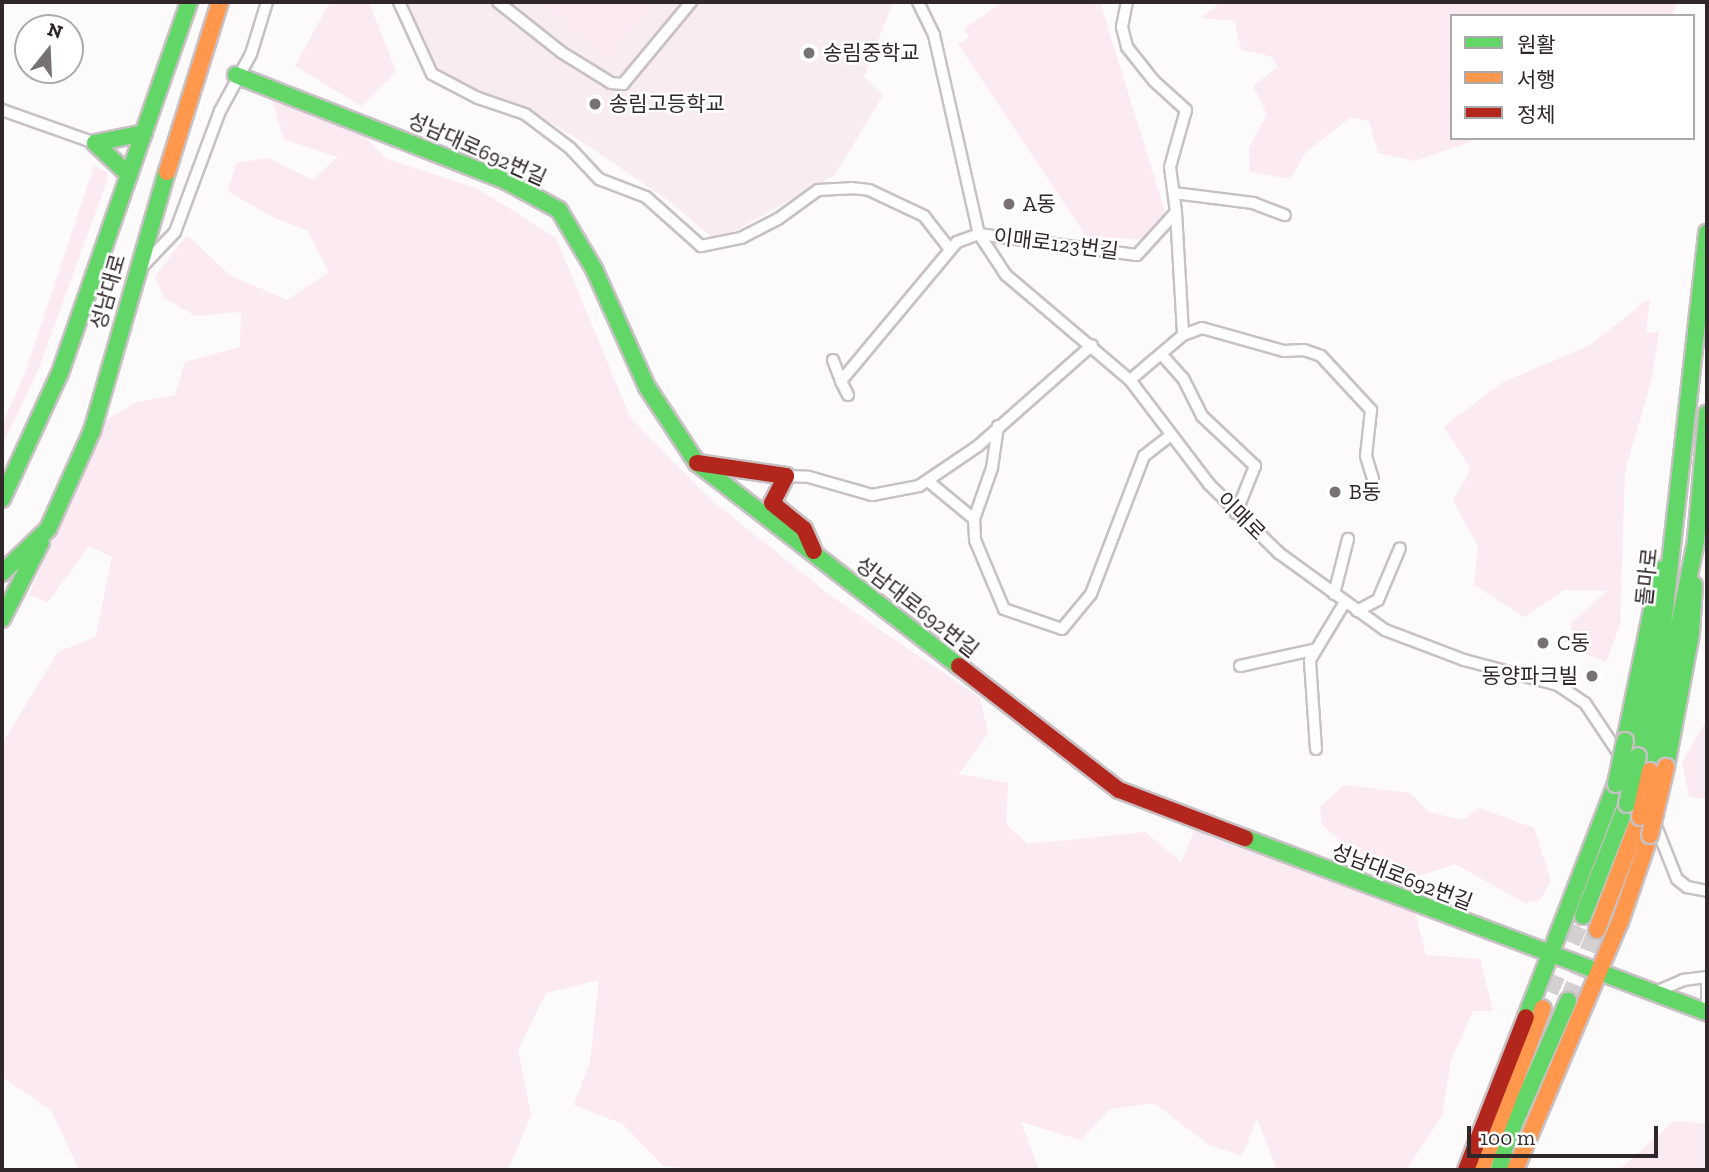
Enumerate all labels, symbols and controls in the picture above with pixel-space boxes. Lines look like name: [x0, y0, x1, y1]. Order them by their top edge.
north arrow: [14, 14, 84, 84]
legend: [1450, 14, 1695, 140]
text: N: [45, 17, 65, 44]
text: 원활: [1517, 32, 1556, 57]
place label: 송림중학교: [823, 40, 920, 66]
marker: 송림중학교: [801, 45, 817, 61]
text: 서행: [1517, 67, 1556, 92]
place label: 송림고등학교: [609, 91, 725, 117]
marker: 송림고등학교: [587, 96, 603, 112]
text: 정체: [1517, 102, 1556, 127]
street label: 성남대로692번길: [404, 107, 550, 191]
place label: A동: [1023, 191, 1056, 217]
marker: A동: [1001, 196, 1017, 212]
street label: 이매로123번길: [992, 224, 1120, 264]
street label: 성남대로: [85, 251, 131, 333]
place label: B동: [1349, 479, 1381, 505]
marker: B동: [1327, 484, 1343, 500]
street label: 이매로: [1212, 487, 1270, 545]
street label: 돌마로: [1631, 547, 1663, 607]
street label: 성남대로692번길: [851, 551, 983, 663]
place label: C동: [1557, 630, 1590, 656]
marker: C동: [1535, 635, 1551, 651]
place label: 동양파크빌: [1481, 663, 1578, 689]
marker: 동양파크빌: [1584, 668, 1600, 684]
street label: 성남대로692번길: [1328, 839, 1476, 915]
scale bar: [1471, 1112, 1662, 1156]
text: 100 m: [1480, 1125, 1535, 1150]

